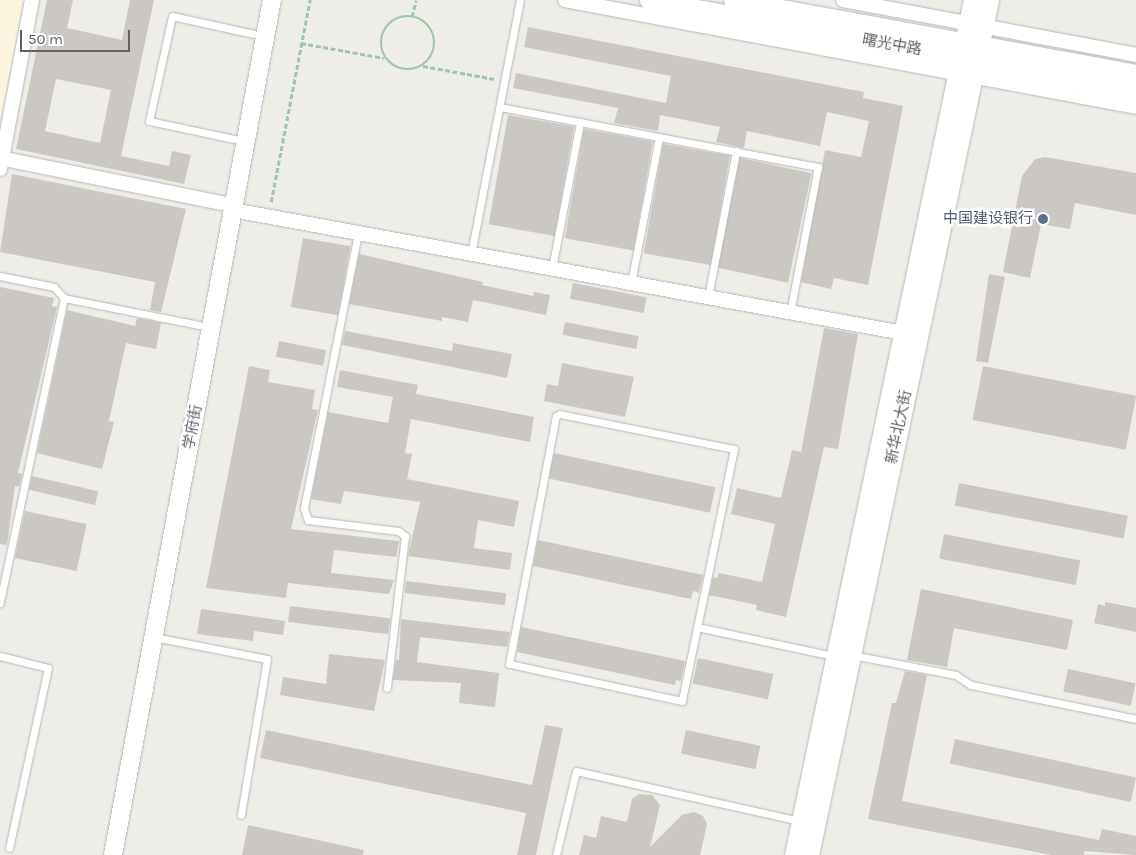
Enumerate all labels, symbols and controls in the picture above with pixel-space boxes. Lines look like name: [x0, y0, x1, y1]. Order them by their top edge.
scale bar: [22, 20, 132, 52]
text: 50 m: [28, 30, 63, 48]
street label: 曙光中路: [861, 31, 923, 59]
place label: 中国建设银行: [943, 210, 1033, 228]
marker: 中国建设银行: [1037, 213, 1049, 225]
street label: 新华北大街: [882, 388, 916, 466]
street label: 学府街: [180, 403, 206, 451]

